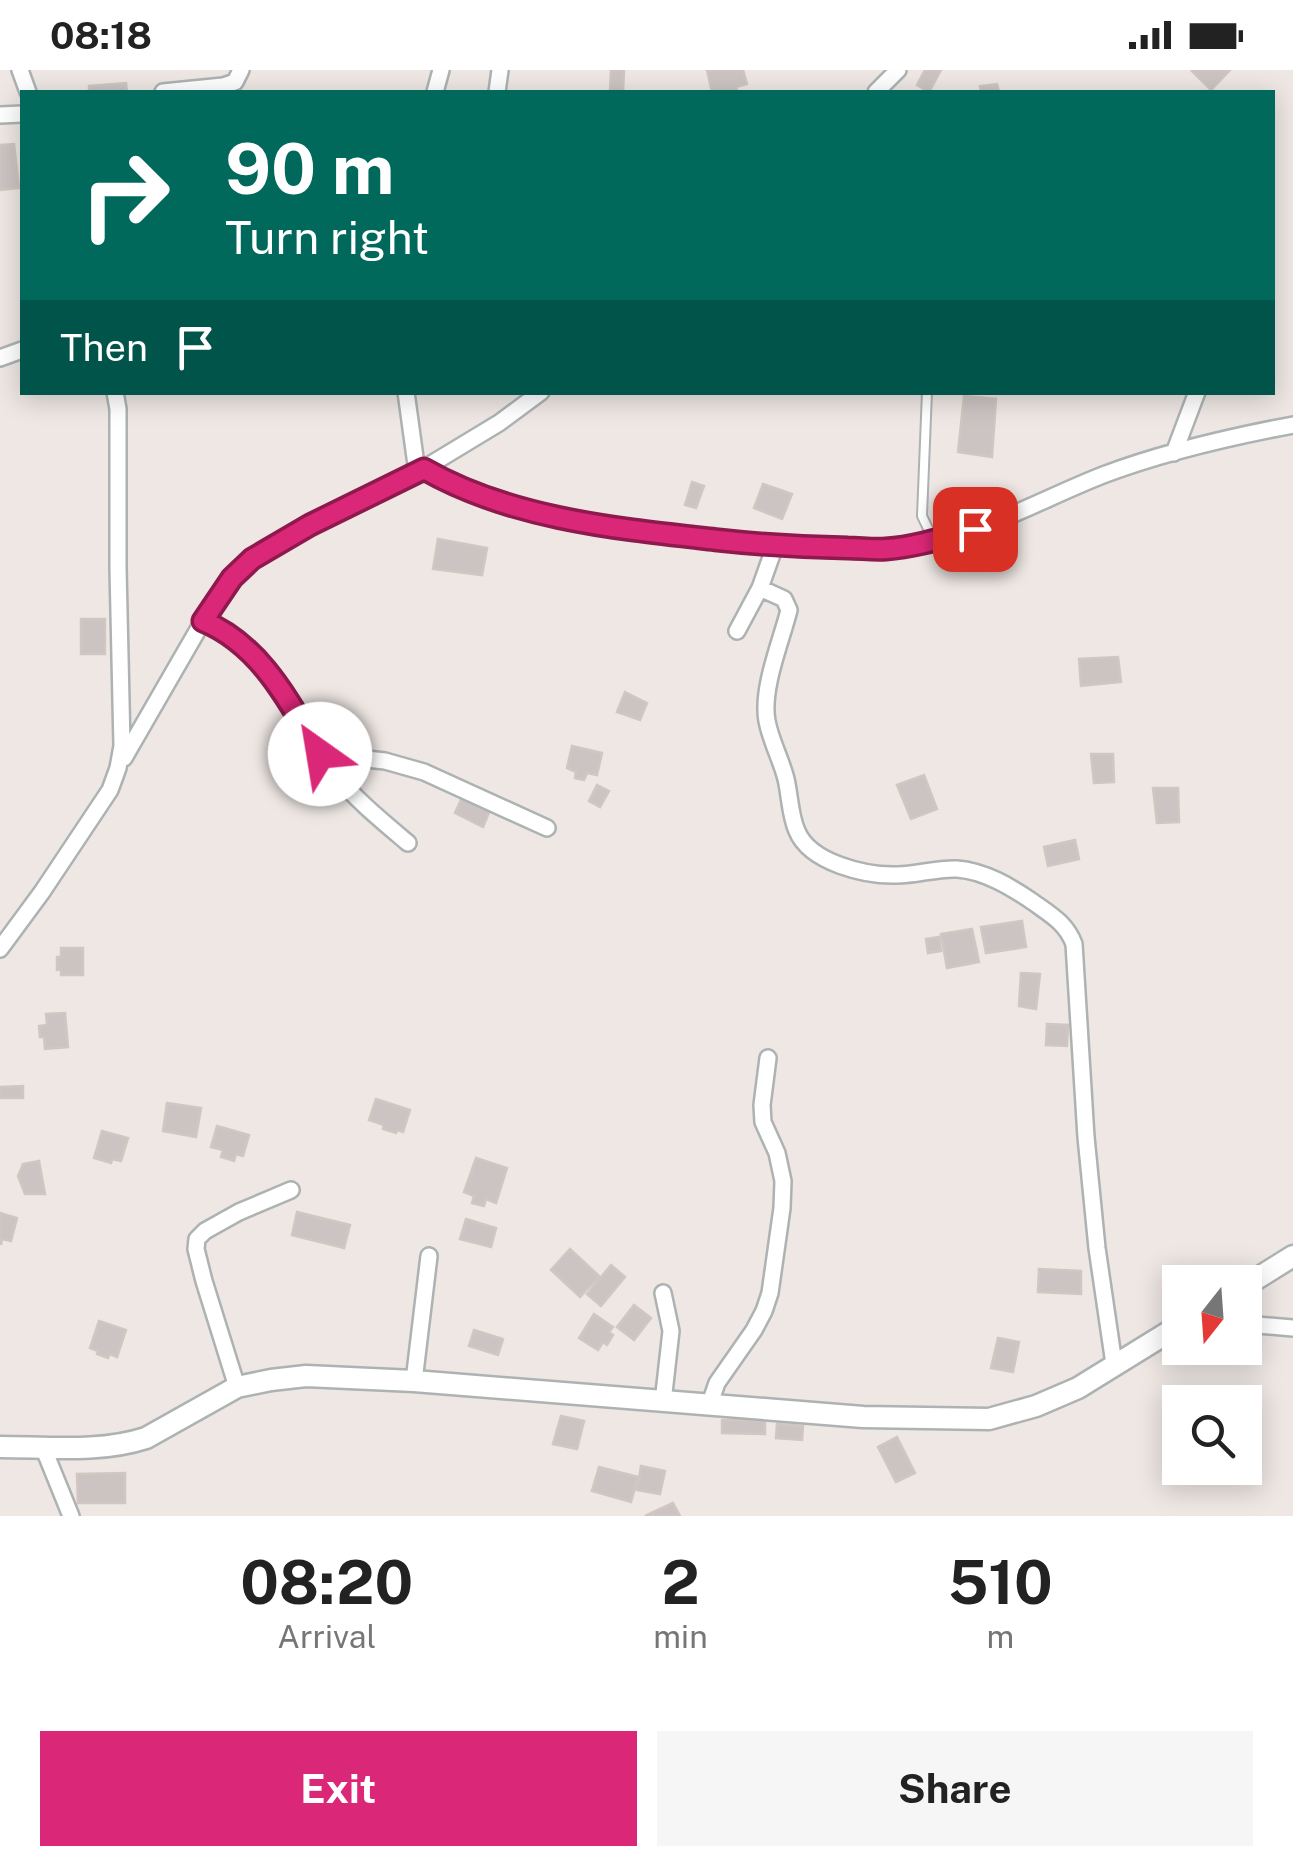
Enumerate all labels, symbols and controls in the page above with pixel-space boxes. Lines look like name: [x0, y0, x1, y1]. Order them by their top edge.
text: 08:18: [50, 13, 152, 58]
text: 90 m: [225, 127, 395, 210]
icon: right: [60, 130, 190, 260]
text: Turn right: [225, 211, 429, 264]
icon: arrive: [168, 320, 223, 375]
text: Then: [60, 325, 148, 370]
pin: [933, 487, 1018, 572]
icon: arrive: [948, 502, 1003, 557]
position arrow: [268, 702, 372, 806]
north arrow: [1162, 1265, 1262, 1365]
map controls: [1162, 1265, 1262, 1485]
button: search: [1162, 1385, 1262, 1485]
text: 08:20: [240, 1547, 413, 1618]
text: 2: [661, 1547, 700, 1618]
text: 510: [948, 1547, 1053, 1618]
text: Arrival: [277, 1618, 376, 1655]
text: min: [653, 1618, 708, 1655]
text: m: [986, 1618, 1014, 1655]
button: Exit: [40, 1731, 637, 1846]
button: Share: [657, 1731, 1253, 1846]

